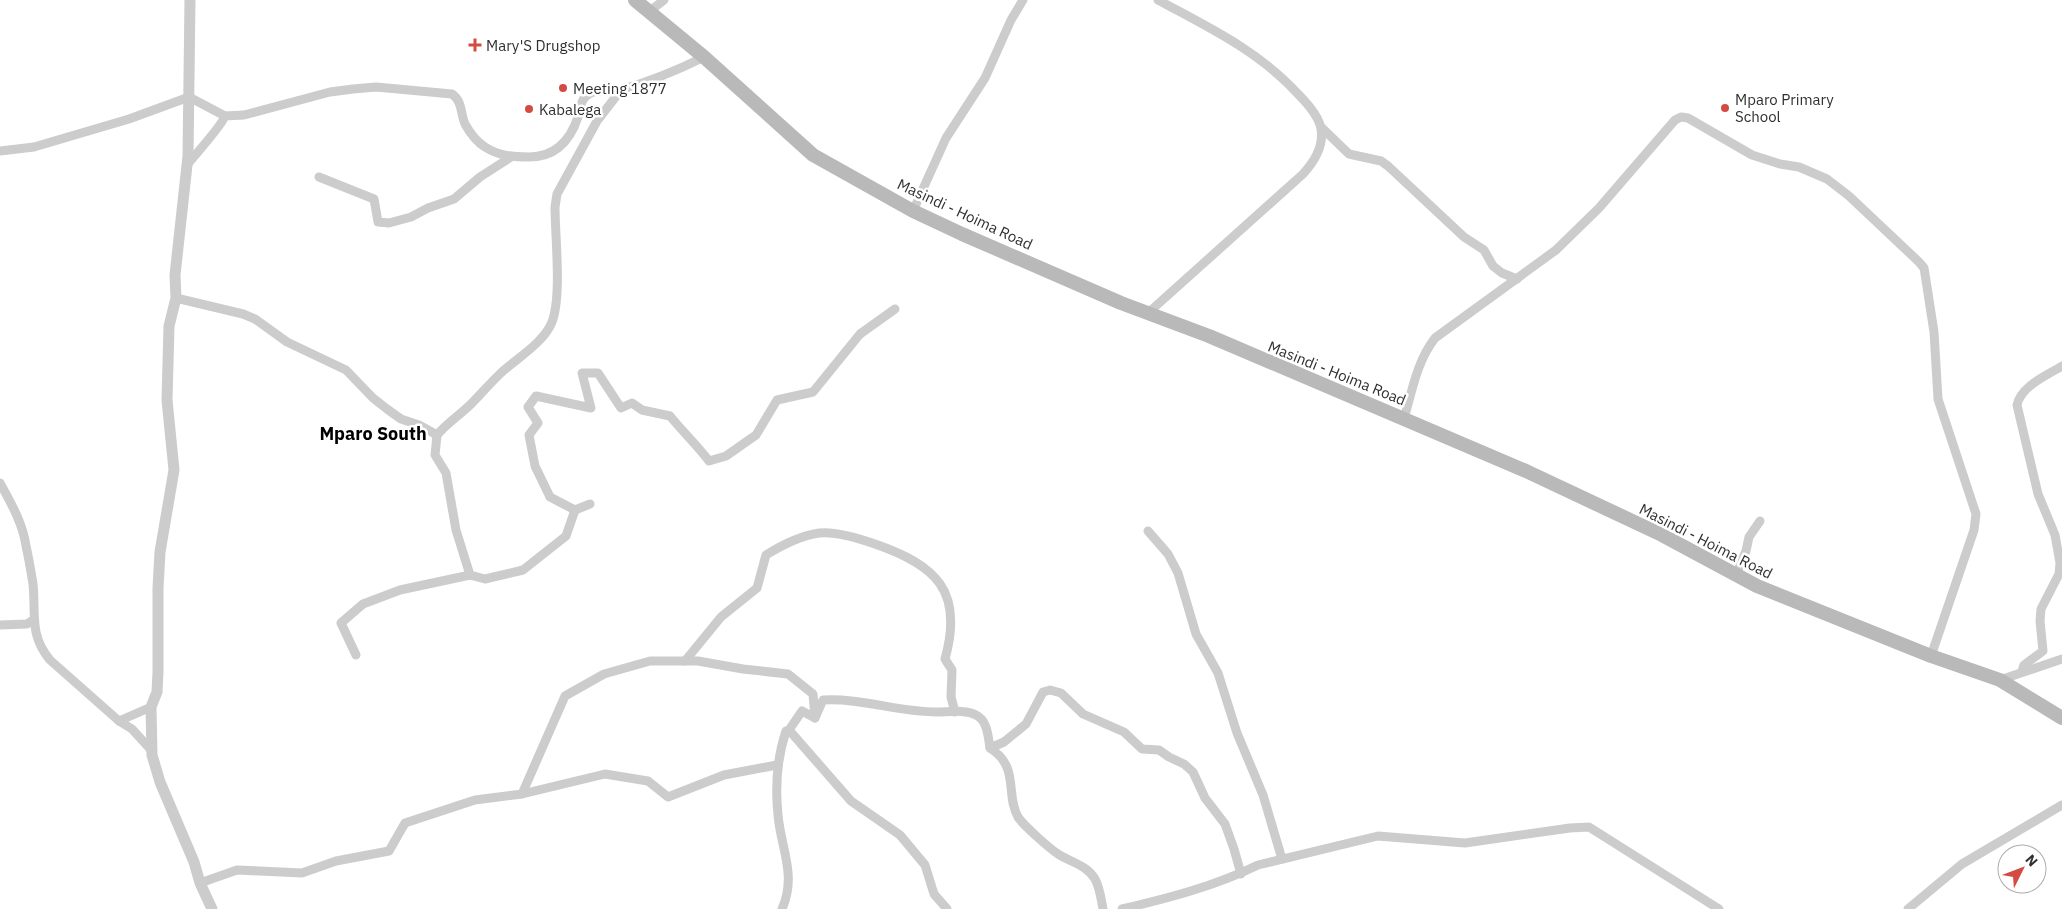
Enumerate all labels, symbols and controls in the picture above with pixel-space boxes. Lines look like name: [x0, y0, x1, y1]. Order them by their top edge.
place label: Mary'S Drugshop: [486, 36, 600, 55]
marker: Mary'S Drugshop: [468, 38, 482, 52]
place label: Meeting 1877: [573, 79, 667, 98]
marker: Meeting 1877: [557, 82, 569, 94]
place label: Mparo Primary School: [1735, 90, 1834, 126]
place label: Kabalega: [539, 100, 601, 119]
marker: Mparo Primary School: [1719, 102, 1731, 114]
marker: Kabalega: [523, 103, 535, 115]
street label: Masindi - Hoima Road: [894, 174, 1036, 254]
street label: Masindi - Hoima Road: [1265, 337, 1409, 409]
district label: Mparo South: [319, 422, 427, 445]
street label: Masindi - Hoima Road: [1636, 499, 1776, 583]
north arrow: [1997, 844, 2047, 894]
text: N: [2022, 851, 2042, 870]

